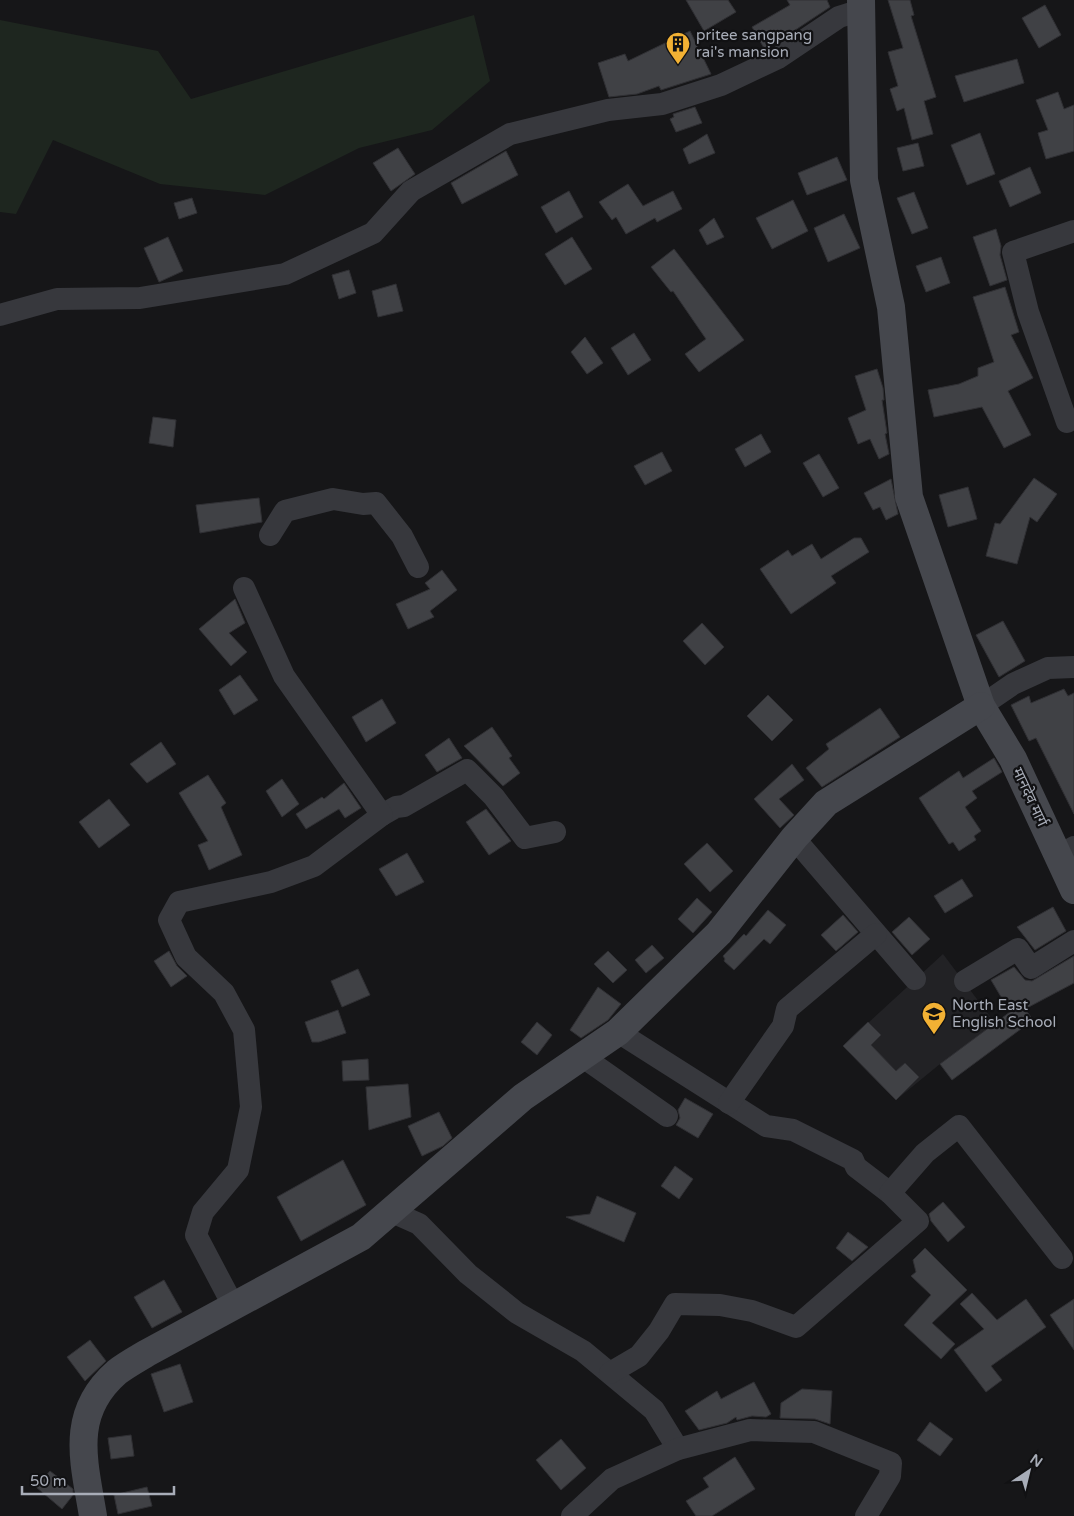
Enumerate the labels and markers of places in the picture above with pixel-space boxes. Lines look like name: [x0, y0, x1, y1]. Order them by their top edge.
place label: pritee sangpang rai's mansion: [696, 26, 812, 61]
building icon: pritee sangpang rai's mansion: [665, 31, 691, 65]
place label: North East English School: [952, 996, 1056, 1031]
school or university icon: North East English School: [921, 1001, 947, 1035]

